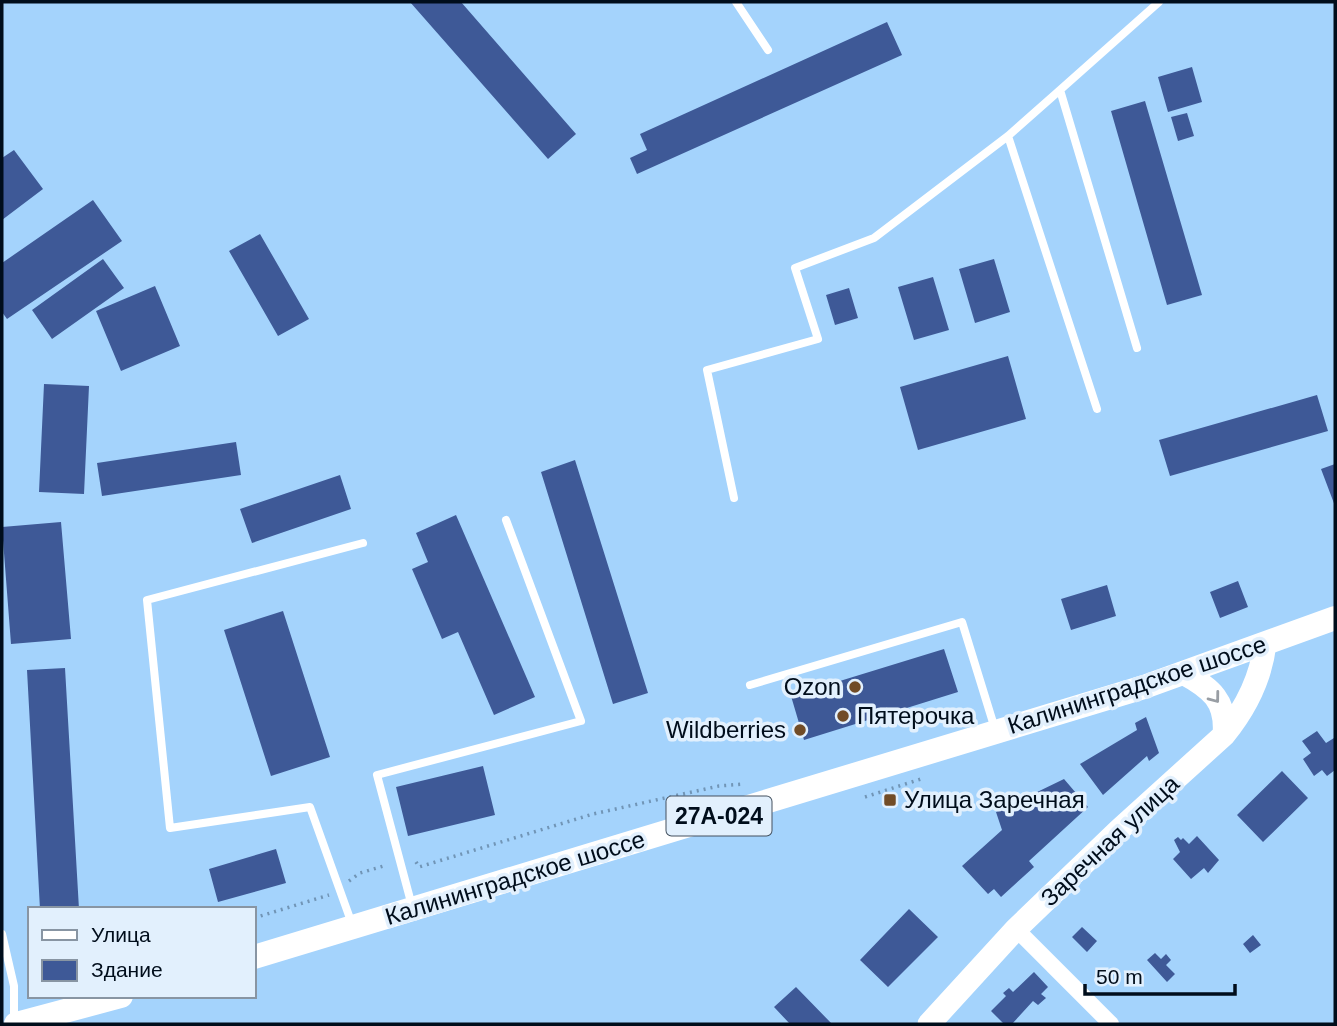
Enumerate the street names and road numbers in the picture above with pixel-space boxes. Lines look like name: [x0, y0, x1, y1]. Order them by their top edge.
street label: Калининградское шоссе: [1004, 630, 1269, 739]
street label: Заречная улица: [1035, 769, 1185, 911]
road number: 27А-024: [666, 796, 772, 836]
street label: Калининградское шоссе: [382, 825, 648, 930]

